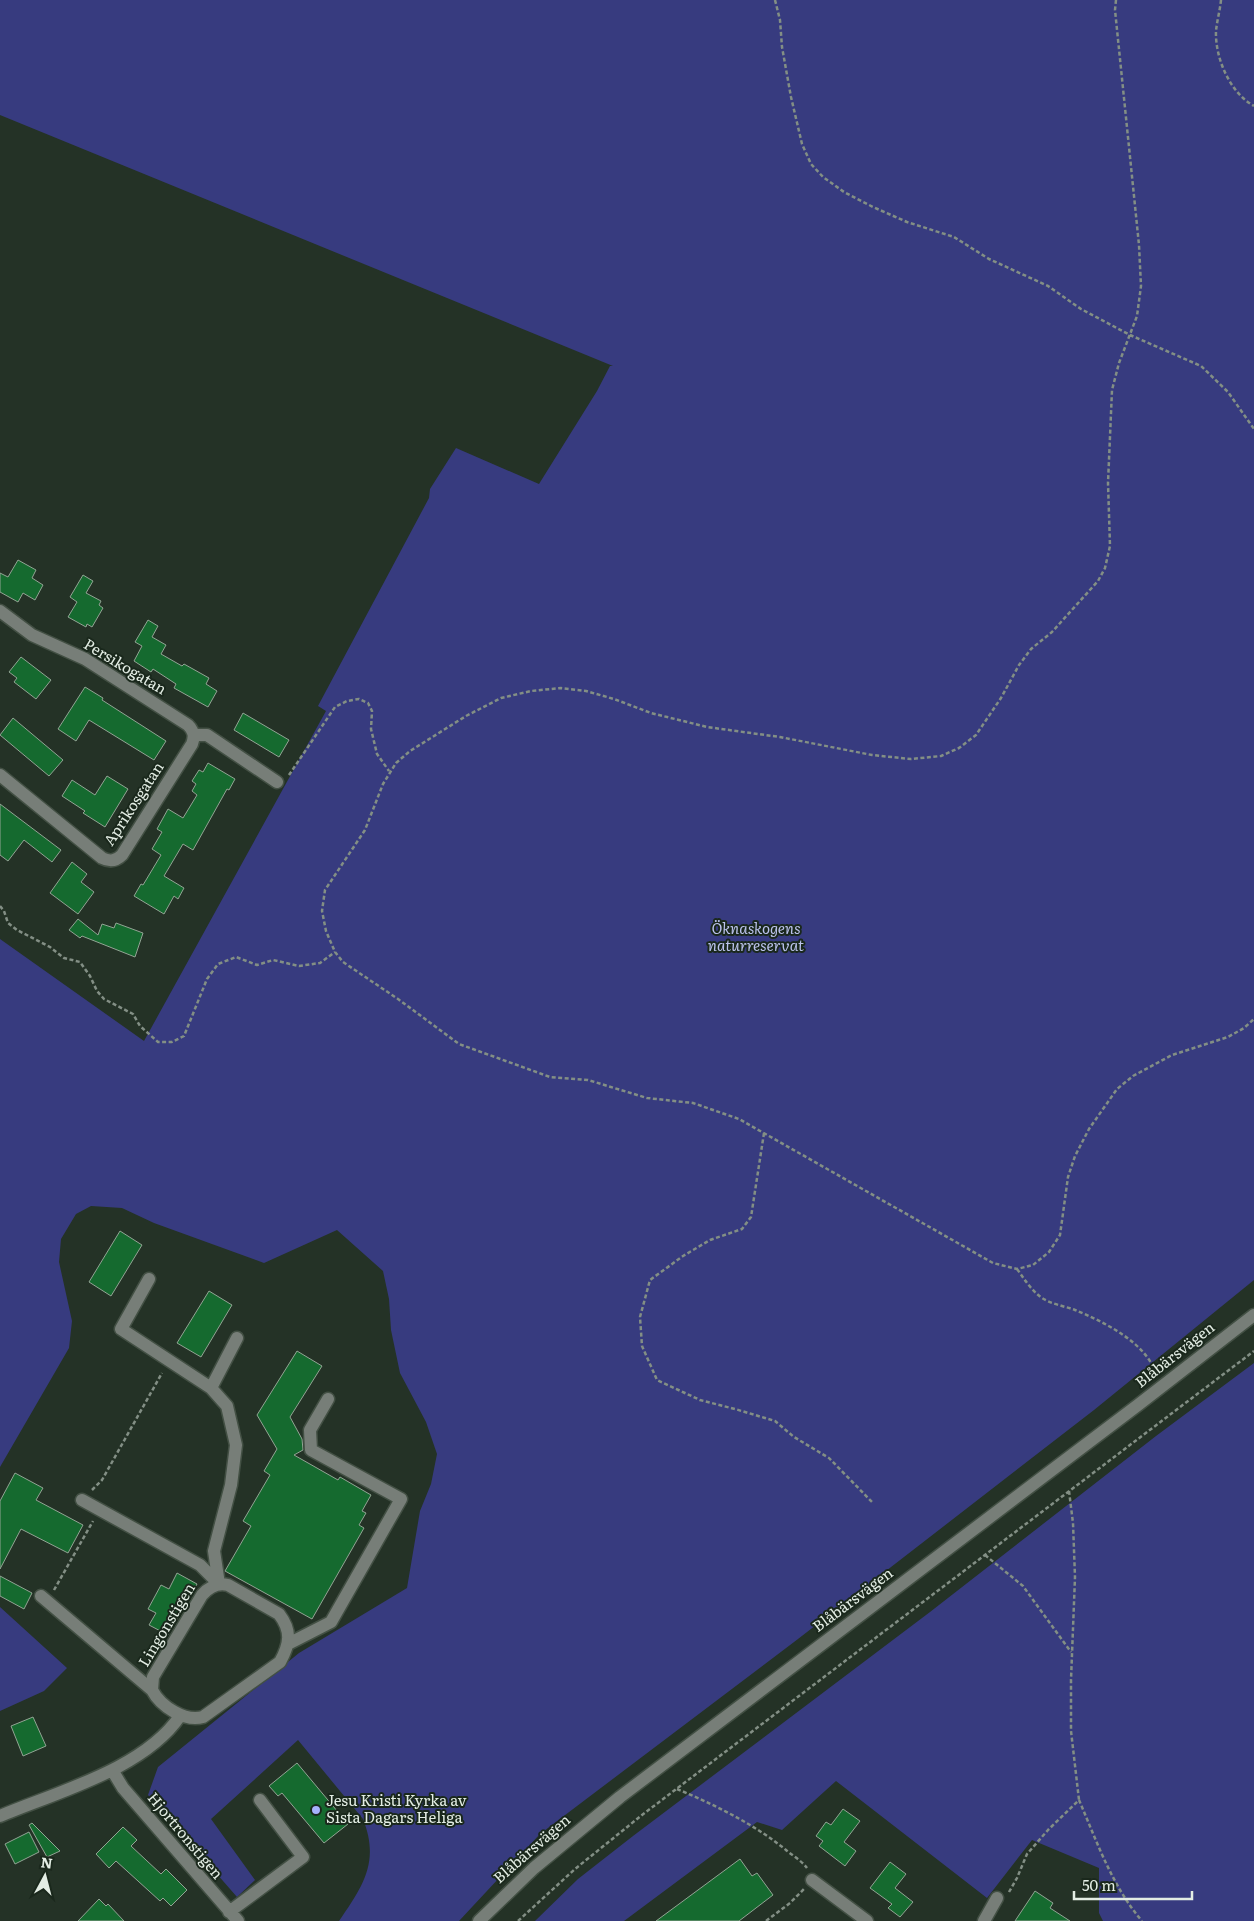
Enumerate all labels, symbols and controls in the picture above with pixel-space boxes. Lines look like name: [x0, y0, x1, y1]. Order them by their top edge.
street label: Persikogatan: [80, 632, 172, 700]
street label: Aprikosgatan: [97, 757, 169, 850]
park label: Öknaskogens naturreservat: [708, 916, 804, 956]
street label: Blåbärsvägen: [1129, 1315, 1219, 1392]
street label: Blåbärsvägen: [807, 1561, 897, 1637]
street label: Lingonstigen: [132, 1578, 200, 1671]
street label: Hjortronstigen: [143, 1787, 229, 1884]
place label: Jesu Kristi Kyrka av Sista Dagars Heliga: [326, 1788, 467, 1828]
marker: Jesu Kristi Kyrka av Sista Dagars Heliga: [310, 1804, 322, 1816]
street label: Blåbärsvägen: [487, 1808, 575, 1888]
north arrow: [20, 1851, 70, 1901]
text: N: [40, 1851, 54, 1873]
scale bar: [1074, 1868, 1192, 1900]
text: 50 m: [1082, 1873, 1116, 1896]

